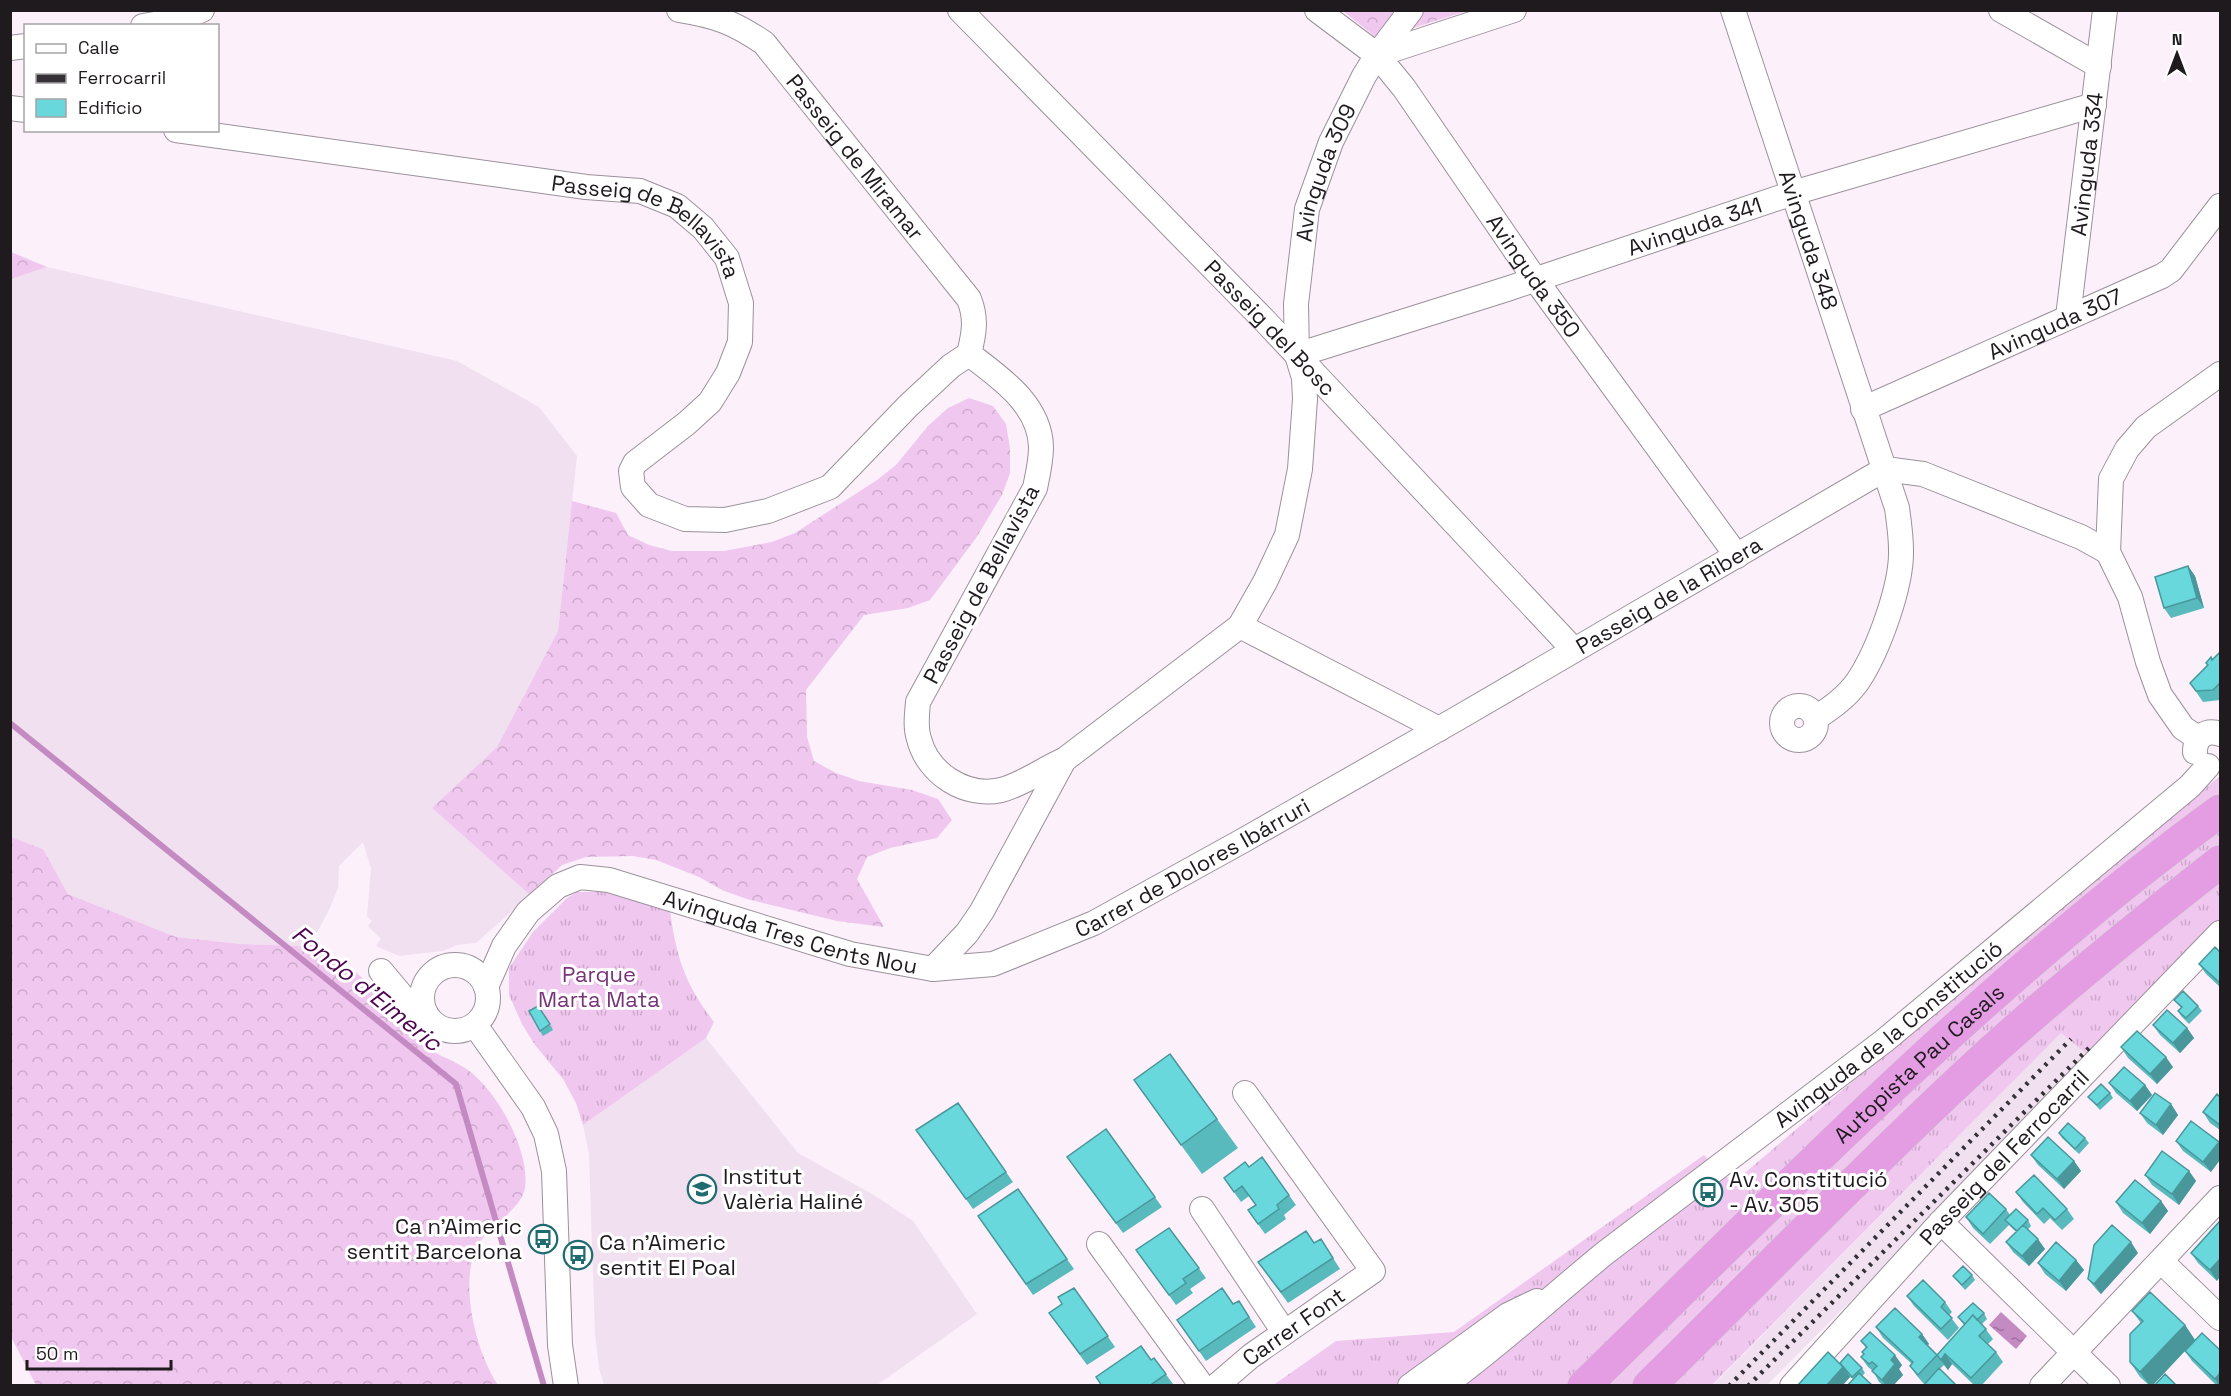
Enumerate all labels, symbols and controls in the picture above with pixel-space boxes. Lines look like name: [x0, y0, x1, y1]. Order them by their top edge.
legend: [24, 24, 219, 132]
north arrow: [2147, 24, 2207, 84]
text: N: [2172, 29, 2182, 50]
text: Calle: [78, 36, 119, 59]
text: Ferrocarril: [78, 66, 166, 89]
street label: Passeig de Miramar: [780, 68, 930, 245]
street label: Avinguda 334: [2064, 90, 2109, 238]
text: Edificio: [78, 96, 142, 119]
street label: Avinguda 309: [1289, 99, 1362, 243]
street label: Avinguda 348: [1773, 167, 1845, 313]
street label: Passeig de Bellavista: [550, 168, 746, 282]
street label: Avinguda 341: [1624, 190, 1765, 262]
street label: Avinguda 350: [1481, 209, 1587, 343]
street label: Passeig del Bosc: [1199, 254, 1342, 402]
street label: Avinguda 307: [1984, 282, 2126, 366]
street label: Passeig de Bellavista: [917, 479, 1046, 688]
street label: Passeig de la Ribera: [1571, 530, 1767, 660]
street label: Carrer de Dolores Ibárruri: [1071, 791, 1315, 943]
street label: Avinguda Tres Cents Nou: [660, 884, 920, 980]
water label: Fondo d'Eimeric: [286, 918, 449, 1059]
street label: Avinguda de la Constitució: [1769, 934, 2008, 1133]
park label: Parque Marta Mata: [538, 960, 660, 1013]
street label: Autopista Pau Casals: [1828, 978, 2010, 1149]
street label: Passeig del Ferrocarril: [1913, 1063, 2095, 1251]
place label: Institut Valèria Haliné: [723, 1162, 863, 1215]
place label: Av. Constitució - Av. 305: [1729, 1165, 1888, 1218]
school or university icon: Institut Valèria Haliné: [686, 1173, 718, 1205]
bus stop icon: Av. Constitució - Av. 305: [1692, 1176, 1724, 1208]
place label: Ca n'Aimeric sentit Barcelona: [347, 1212, 522, 1265]
bus stop icon: Ca n'Aimeric sentit Barcelona: [527, 1223, 559, 1255]
place label: Ca n'Aimeric sentit El Poal: [599, 1228, 736, 1281]
bus stop icon: Ca n'Aimeric sentit El Poal: [562, 1239, 594, 1271]
street label: Carrer Font: [1236, 1281, 1350, 1371]
scale bar: [27, 1333, 171, 1371]
text: 50 m: [36, 1342, 78, 1365]

